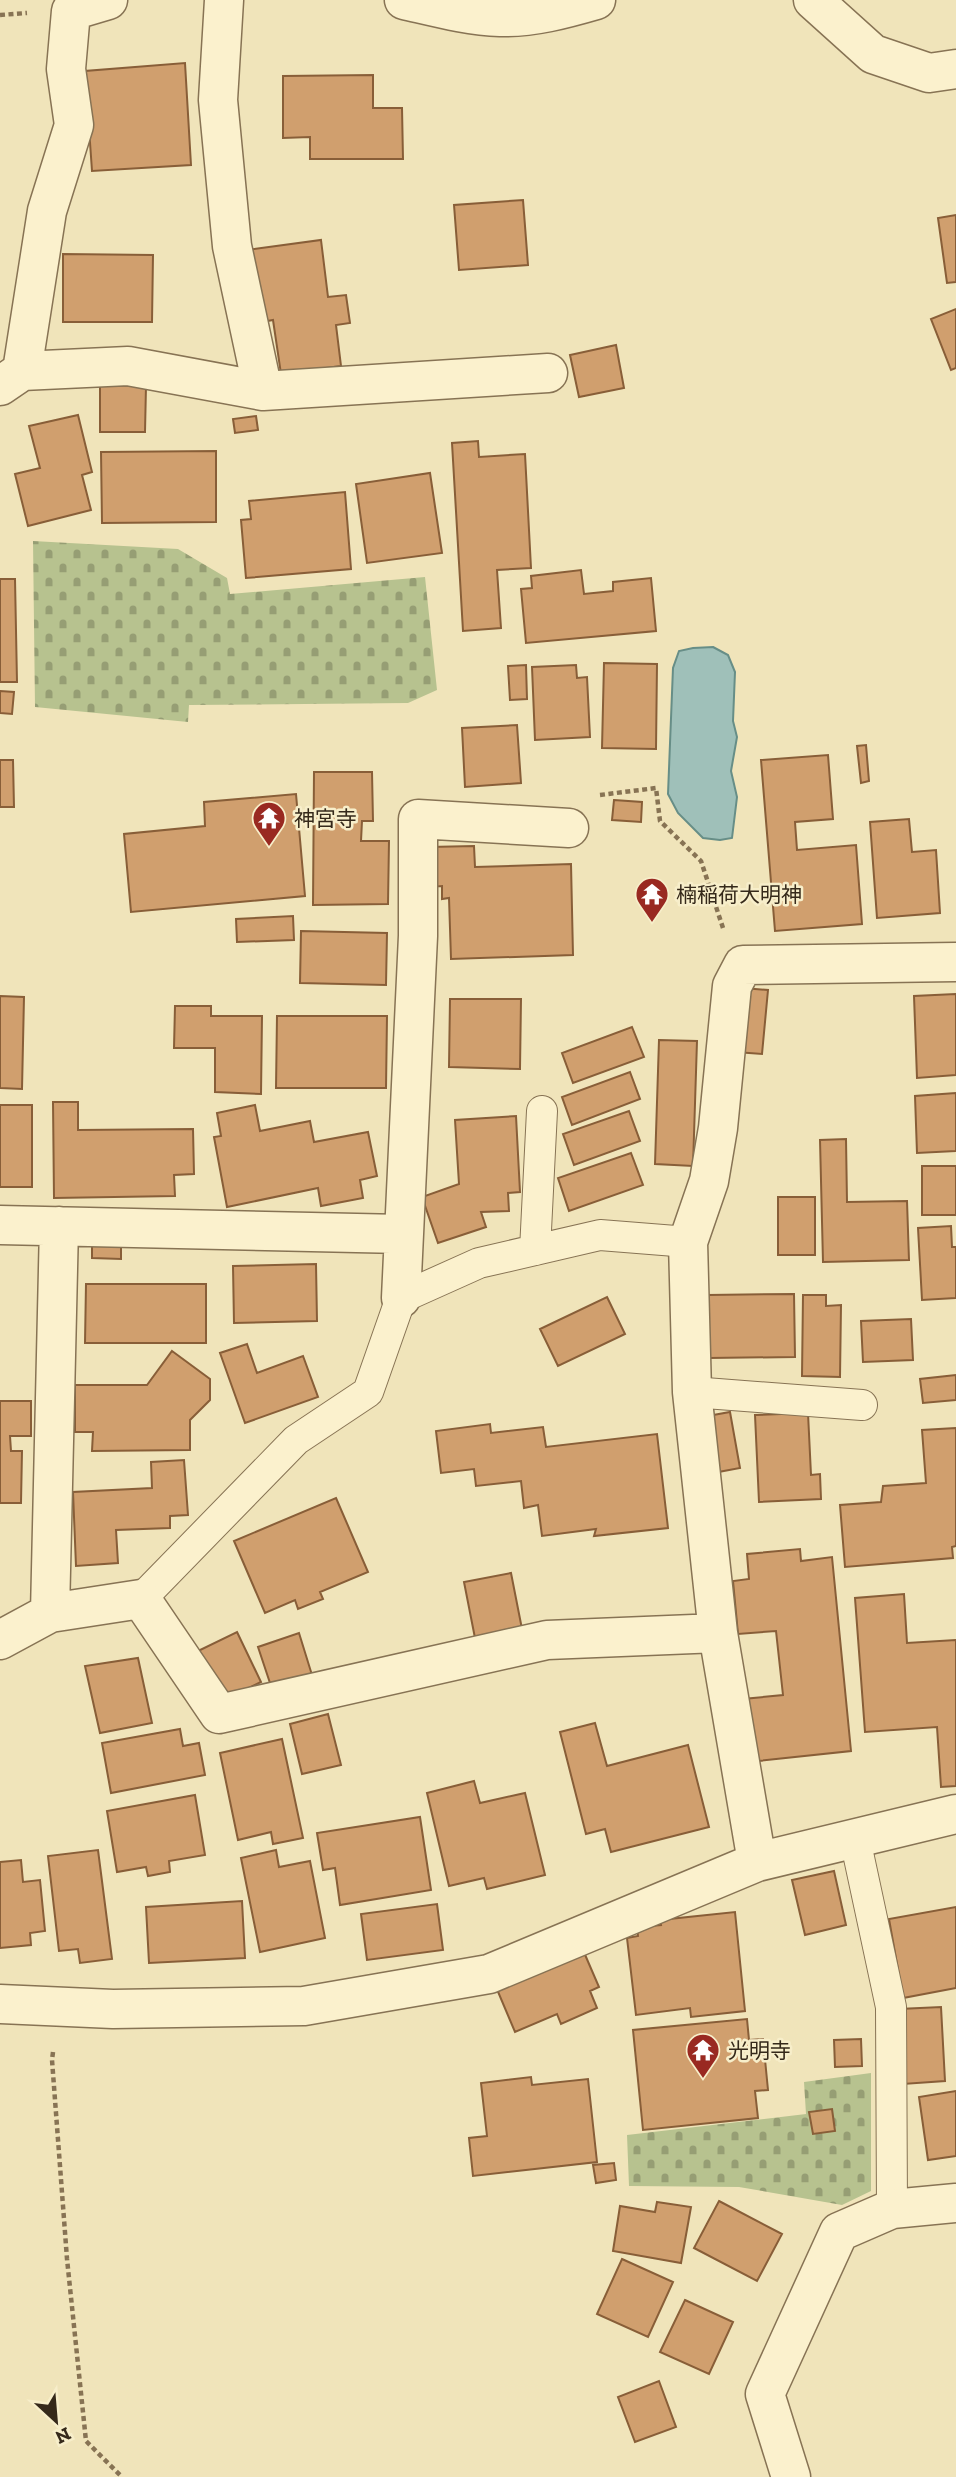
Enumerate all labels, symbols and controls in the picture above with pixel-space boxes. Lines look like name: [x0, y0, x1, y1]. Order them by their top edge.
temple icon: 神宮寺: [250, 799, 288, 848]
place label: 神宮寺: [294, 806, 357, 831]
temple icon: 楠稲荷大明神: [633, 875, 671, 924]
place label: 楠稲荷大明神: [676, 882, 802, 907]
temple icon: 光明寺: [684, 2031, 722, 2080]
place label: 光明寺: [728, 2038, 791, 2063]
north arrow: [21, 2386, 91, 2456]
text: N: [52, 2422, 75, 2449]

